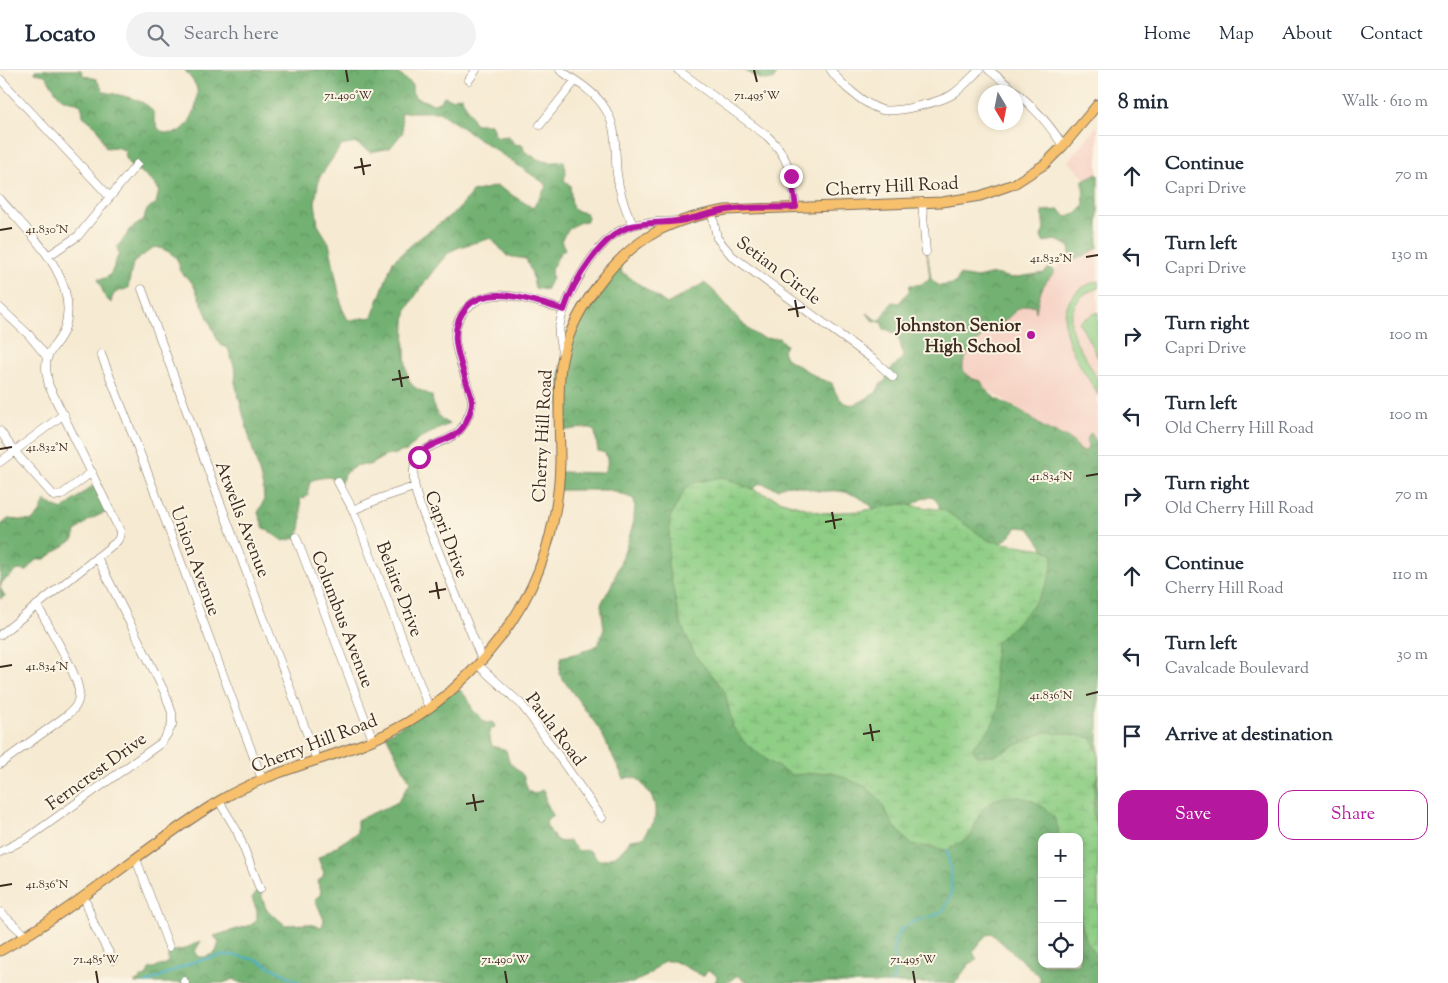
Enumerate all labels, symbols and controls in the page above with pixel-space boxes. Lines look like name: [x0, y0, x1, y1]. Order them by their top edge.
search box: [126, 12, 476, 57]
text: Locato: [25, 18, 96, 52]
icon: search: [144, 21, 172, 49]
text: Search here: [184, 21, 279, 48]
text: Home: [1144, 22, 1191, 48]
text: Map: [1219, 22, 1254, 48]
text: About: [1282, 22, 1332, 48]
text: Contact: [1360, 22, 1423, 48]
north arrow: [978, 85, 1023, 130]
text: 71.490°W: [324, 87, 372, 105]
text: 71.495°W: [734, 87, 780, 105]
text: 8 min: [1118, 88, 1169, 118]
text: Walk · 610 m: [1341, 91, 1428, 114]
text: Continue: [1165, 151, 1244, 178]
icon: ahead: [1118, 162, 1146, 190]
text: 70 m: [1395, 164, 1428, 187]
route end: [780, 165, 803, 188]
street label: Cherry Hill Road: [825, 172, 959, 204]
text: Capri Drive: [1165, 178, 1246, 201]
text: 41.830°N: [26, 221, 69, 239]
street label: Setian Circle: [730, 231, 826, 312]
text: Turn left: [1165, 231, 1237, 258]
icon: left: [1118, 242, 1146, 270]
text: 130 m: [1391, 244, 1428, 267]
text: 41.832°N: [1030, 250, 1072, 268]
text: Capri Drive: [1165, 258, 1246, 281]
text: Turn right: [1165, 311, 1249, 338]
place label: Johnston Senior High School: [894, 314, 1022, 361]
icon: right: [1118, 322, 1146, 350]
text: 100 m: [1389, 324, 1428, 347]
marker: Johnston Senior High School: [1025, 329, 1037, 341]
text: Capri Drive: [1165, 338, 1246, 361]
street label: Cherry Hill Road: [528, 369, 560, 503]
text: Turn left: [1165, 391, 1237, 418]
icon: left: [1118, 402, 1146, 430]
text: 100 m: [1389, 404, 1428, 427]
text: Old Cherry Hill Road: [1165, 418, 1314, 441]
text: 41.832°N: [26, 439, 68, 457]
route start: [408, 446, 431, 469]
street label: Atwells Avenue: [207, 458, 275, 582]
text: 41.834°N: [1030, 468, 1073, 486]
text: Turn right: [1165, 471, 1249, 498]
icon: right: [1118, 482, 1146, 510]
text: 70 m: [1395, 484, 1428, 507]
street label: Capri Drive: [417, 487, 474, 582]
text: Old Cherry Hill Road: [1165, 498, 1314, 521]
street label: Union Avenue: [162, 503, 226, 620]
street label: Belaire Drive: [368, 538, 428, 641]
street label: Columbus Avenue: [303, 547, 379, 692]
text: Continue: [1165, 551, 1244, 578]
icon: ahead: [1118, 562, 1146, 590]
text: 110 m: [1392, 564, 1428, 587]
text: Cherry Hill Road: [1165, 578, 1283, 601]
text: Turn left: [1165, 631, 1237, 658]
icon: left: [1118, 642, 1146, 670]
text: 30 m: [1397, 644, 1428, 667]
text: 41.834°N: [26, 658, 69, 676]
text: Cavalcade Boulevard: [1165, 658, 1309, 681]
text: 41.836°N: [1030, 687, 1073, 705]
street label: Paula Road: [518, 688, 591, 772]
street label: Cherry Hill Road: [248, 709, 382, 781]
icon: arrive: [1118, 722, 1146, 750]
text: Arrive at destination: [1165, 722, 1333, 749]
street label: Ferncrest Drive: [41, 727, 153, 818]
button: Save: [1118, 790, 1268, 840]
button: Share: [1278, 790, 1428, 840]
map controls: [1038, 833, 1083, 968]
button: +: [1038, 833, 1083, 878]
text: 41.836°N: [26, 876, 69, 894]
button: −: [1038, 878, 1083, 923]
button: locate: [1038, 923, 1083, 968]
text: 71.485°W: [73, 951, 120, 969]
text: 71.490°W: [481, 951, 529, 969]
text: 71.495°W: [890, 951, 936, 969]

